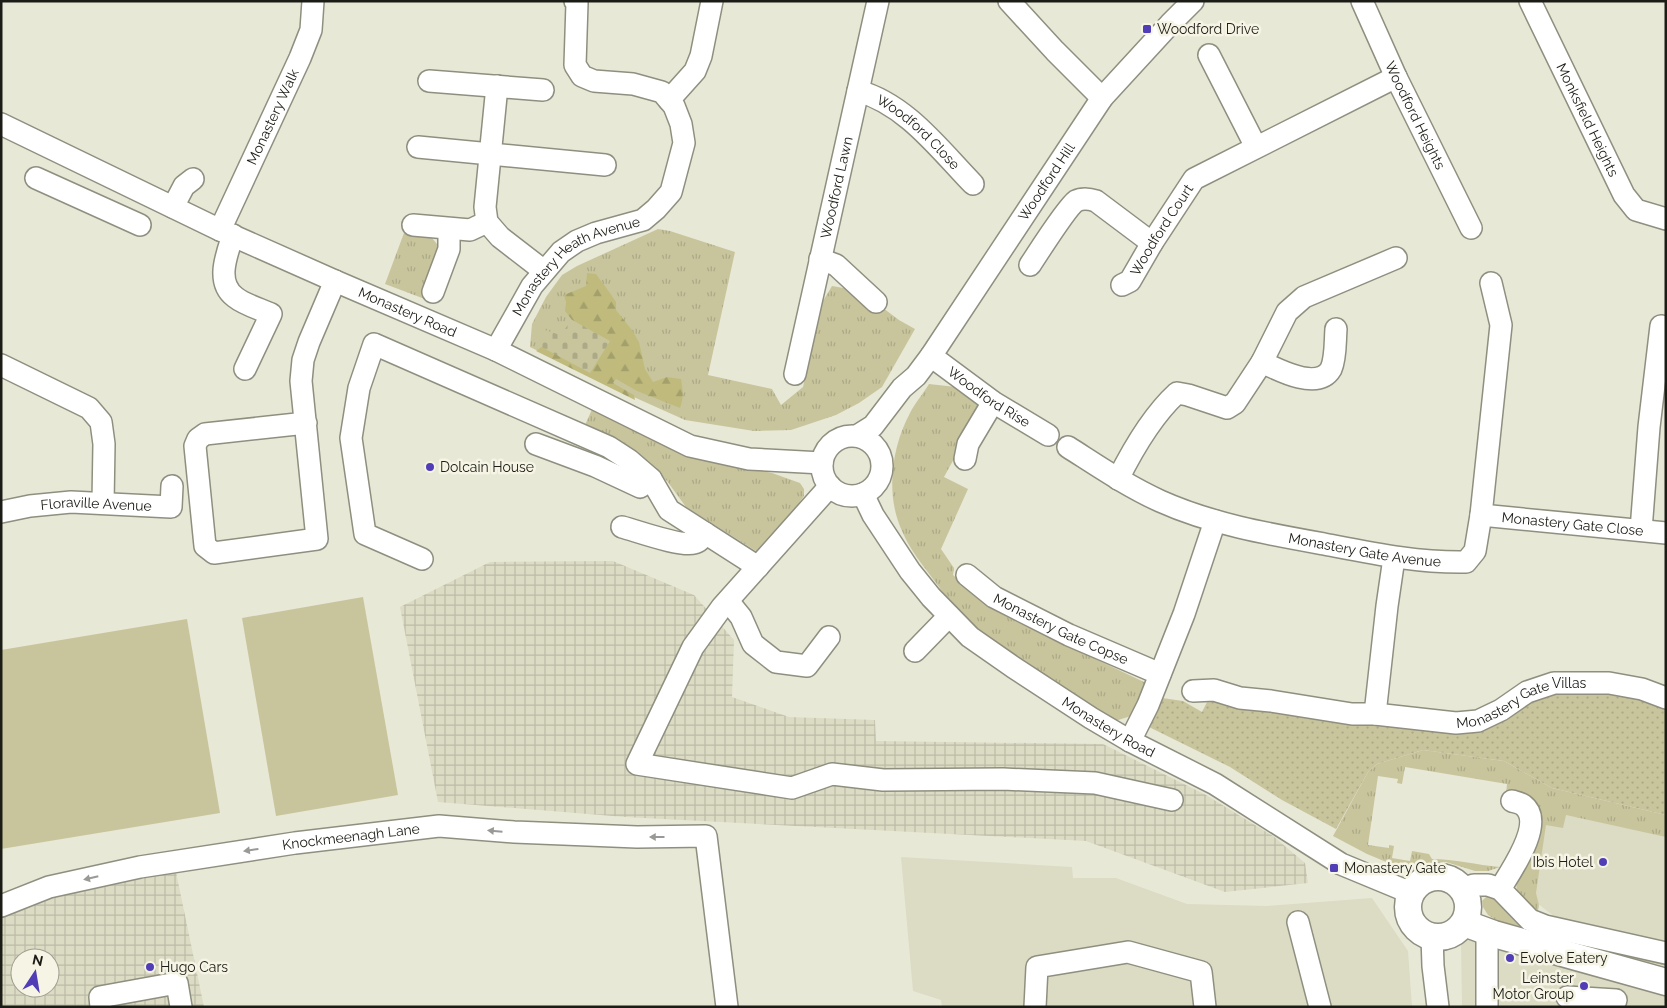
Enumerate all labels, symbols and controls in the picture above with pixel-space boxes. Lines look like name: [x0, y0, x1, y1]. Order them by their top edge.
place label: Woodford Drive: [1157, 21, 1259, 37]
marker: Woodford Drive: [1141, 23, 1153, 35]
street label: Woodford Heights: [1382, 59, 1449, 172]
street label: Monksfield Heights: [1553, 61, 1622, 179]
street label: Monastery Walk: [244, 66, 302, 167]
street label: Woodford Close: [874, 91, 963, 173]
street label: Woodford Lawn: [817, 135, 856, 240]
street label: Woodford Hill: [1015, 140, 1078, 224]
street label: Woodford Court: [1127, 181, 1196, 278]
street label: Monastery Heath Avenue: [509, 213, 642, 319]
street label: Monastery Road: [356, 284, 459, 340]
street label: Woodford Rise: [945, 363, 1033, 430]
place label: Dolcain House: [440, 459, 534, 475]
marker: Dolcain House: [424, 461, 436, 473]
street label: Floraville Avenue: [40, 494, 152, 514]
street label: Monastery Gate Close: [1501, 509, 1644, 539]
street label: Monastery Gate Avenue: [1287, 530, 1441, 570]
street label: Monastery Gate Copse: [991, 590, 1131, 667]
street label: Monastery Gate Villas: [1456, 675, 1587, 731]
street label: Monastery Road: [1059, 693, 1158, 760]
street label: Knockmeenagh Lane: [281, 820, 421, 853]
one-way arrow: [487, 826, 503, 834]
one-way arrow: [649, 833, 665, 841]
one-way arrow: [243, 846, 259, 854]
place label: Ibis Hotel: [1532, 854, 1593, 870]
marker: Ibis Hotel: [1597, 856, 1609, 868]
place label: Monastery Gate: [1344, 860, 1446, 876]
marker: Monastery Gate: [1328, 862, 1340, 874]
one-way arrow: [84, 874, 99, 882]
north arrow: [10, 948, 60, 998]
place label: Evolve Eatery: [1520, 950, 1608, 966]
text: N: [31, 951, 45, 969]
marker: Evolve Eatery: [1504, 952, 1516, 964]
place label: Hugo Cars: [160, 959, 228, 975]
marker: Hugo Cars: [144, 961, 156, 973]
place label: Leinster Motor Group: [1493, 970, 1574, 1002]
marker: Leinster Motor Group: [1578, 980, 1590, 992]

